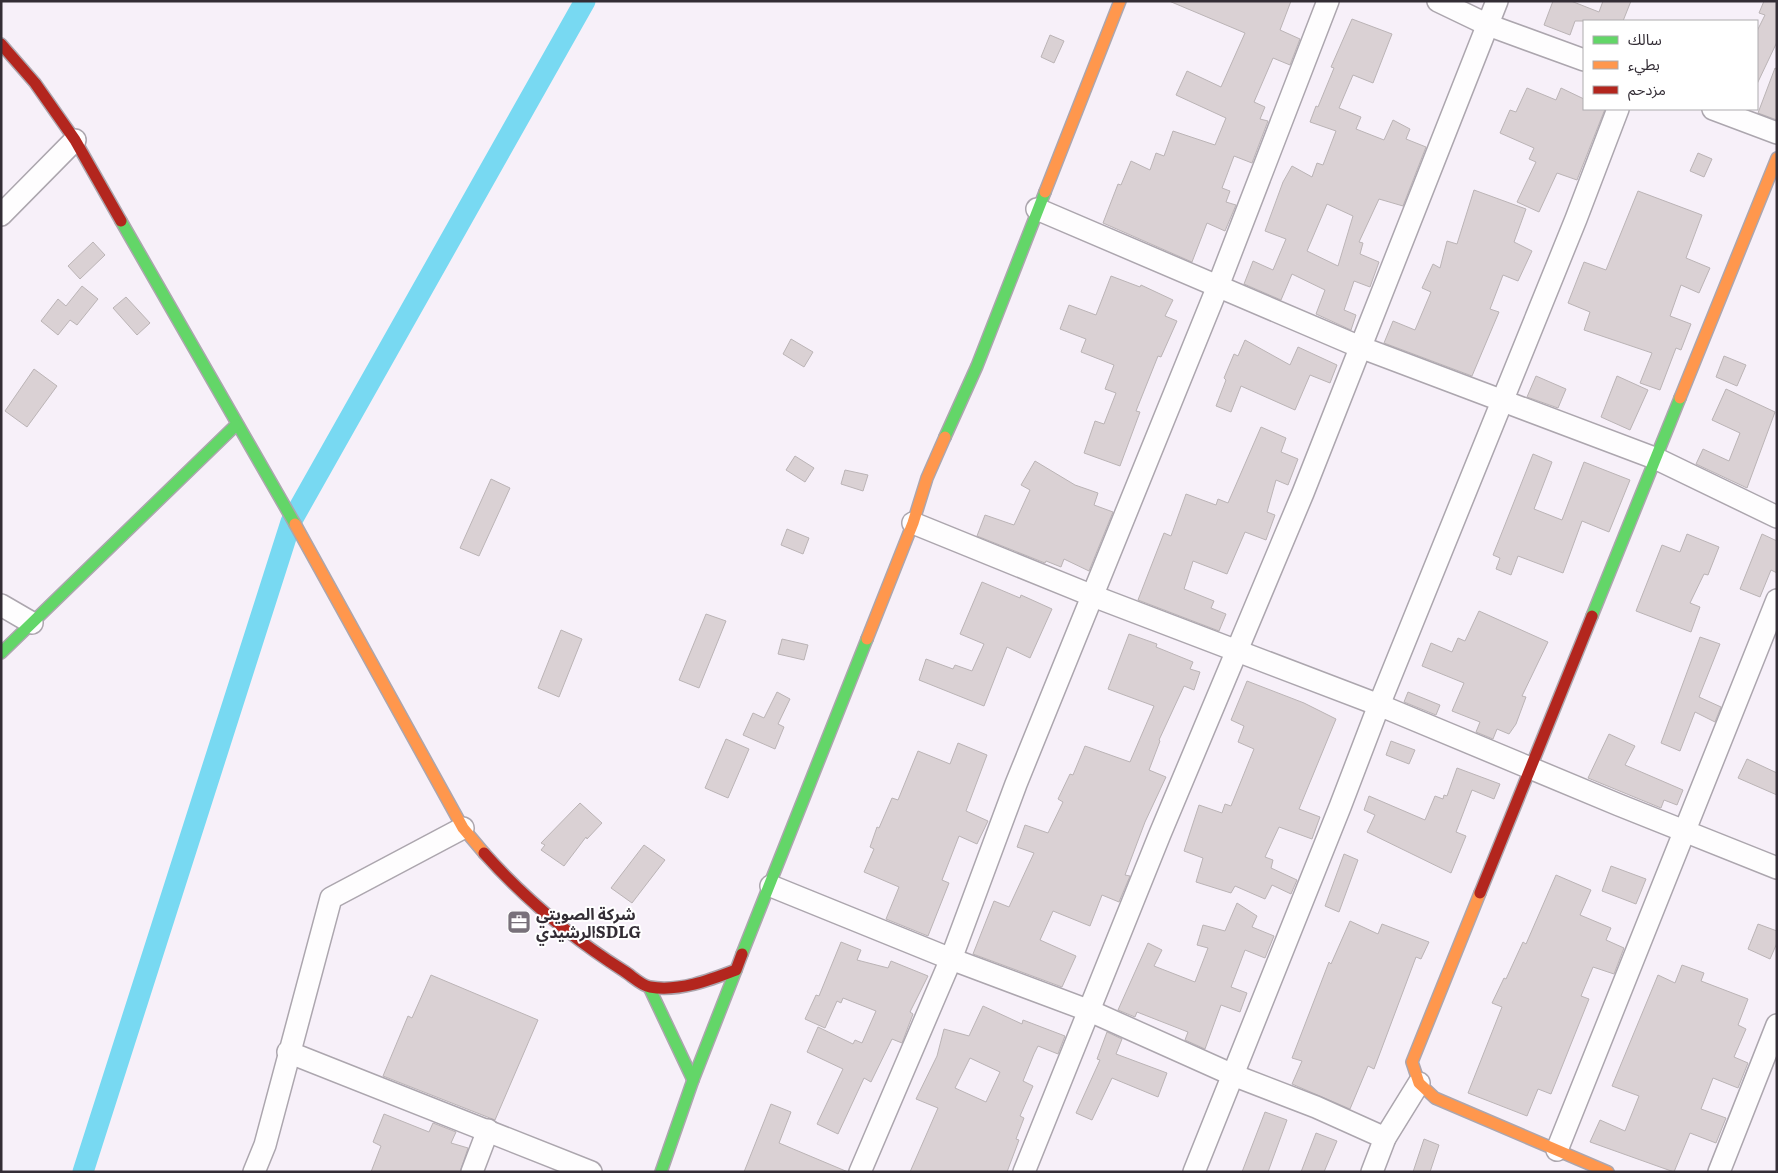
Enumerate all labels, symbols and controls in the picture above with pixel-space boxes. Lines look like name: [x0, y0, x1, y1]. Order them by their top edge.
legend: [1583, 20, 1758, 110]
text: سالك: [1628, 27, 1662, 50]
text: بطيء: [1628, 52, 1660, 76]
text: مزدحم: [1628, 77, 1666, 101]
place label: شركة الصويتي الرشيديSDLG: [536, 901, 641, 946]
office icon: شركة الصويتي الرشيديSDLG: [506, 909, 532, 935]

